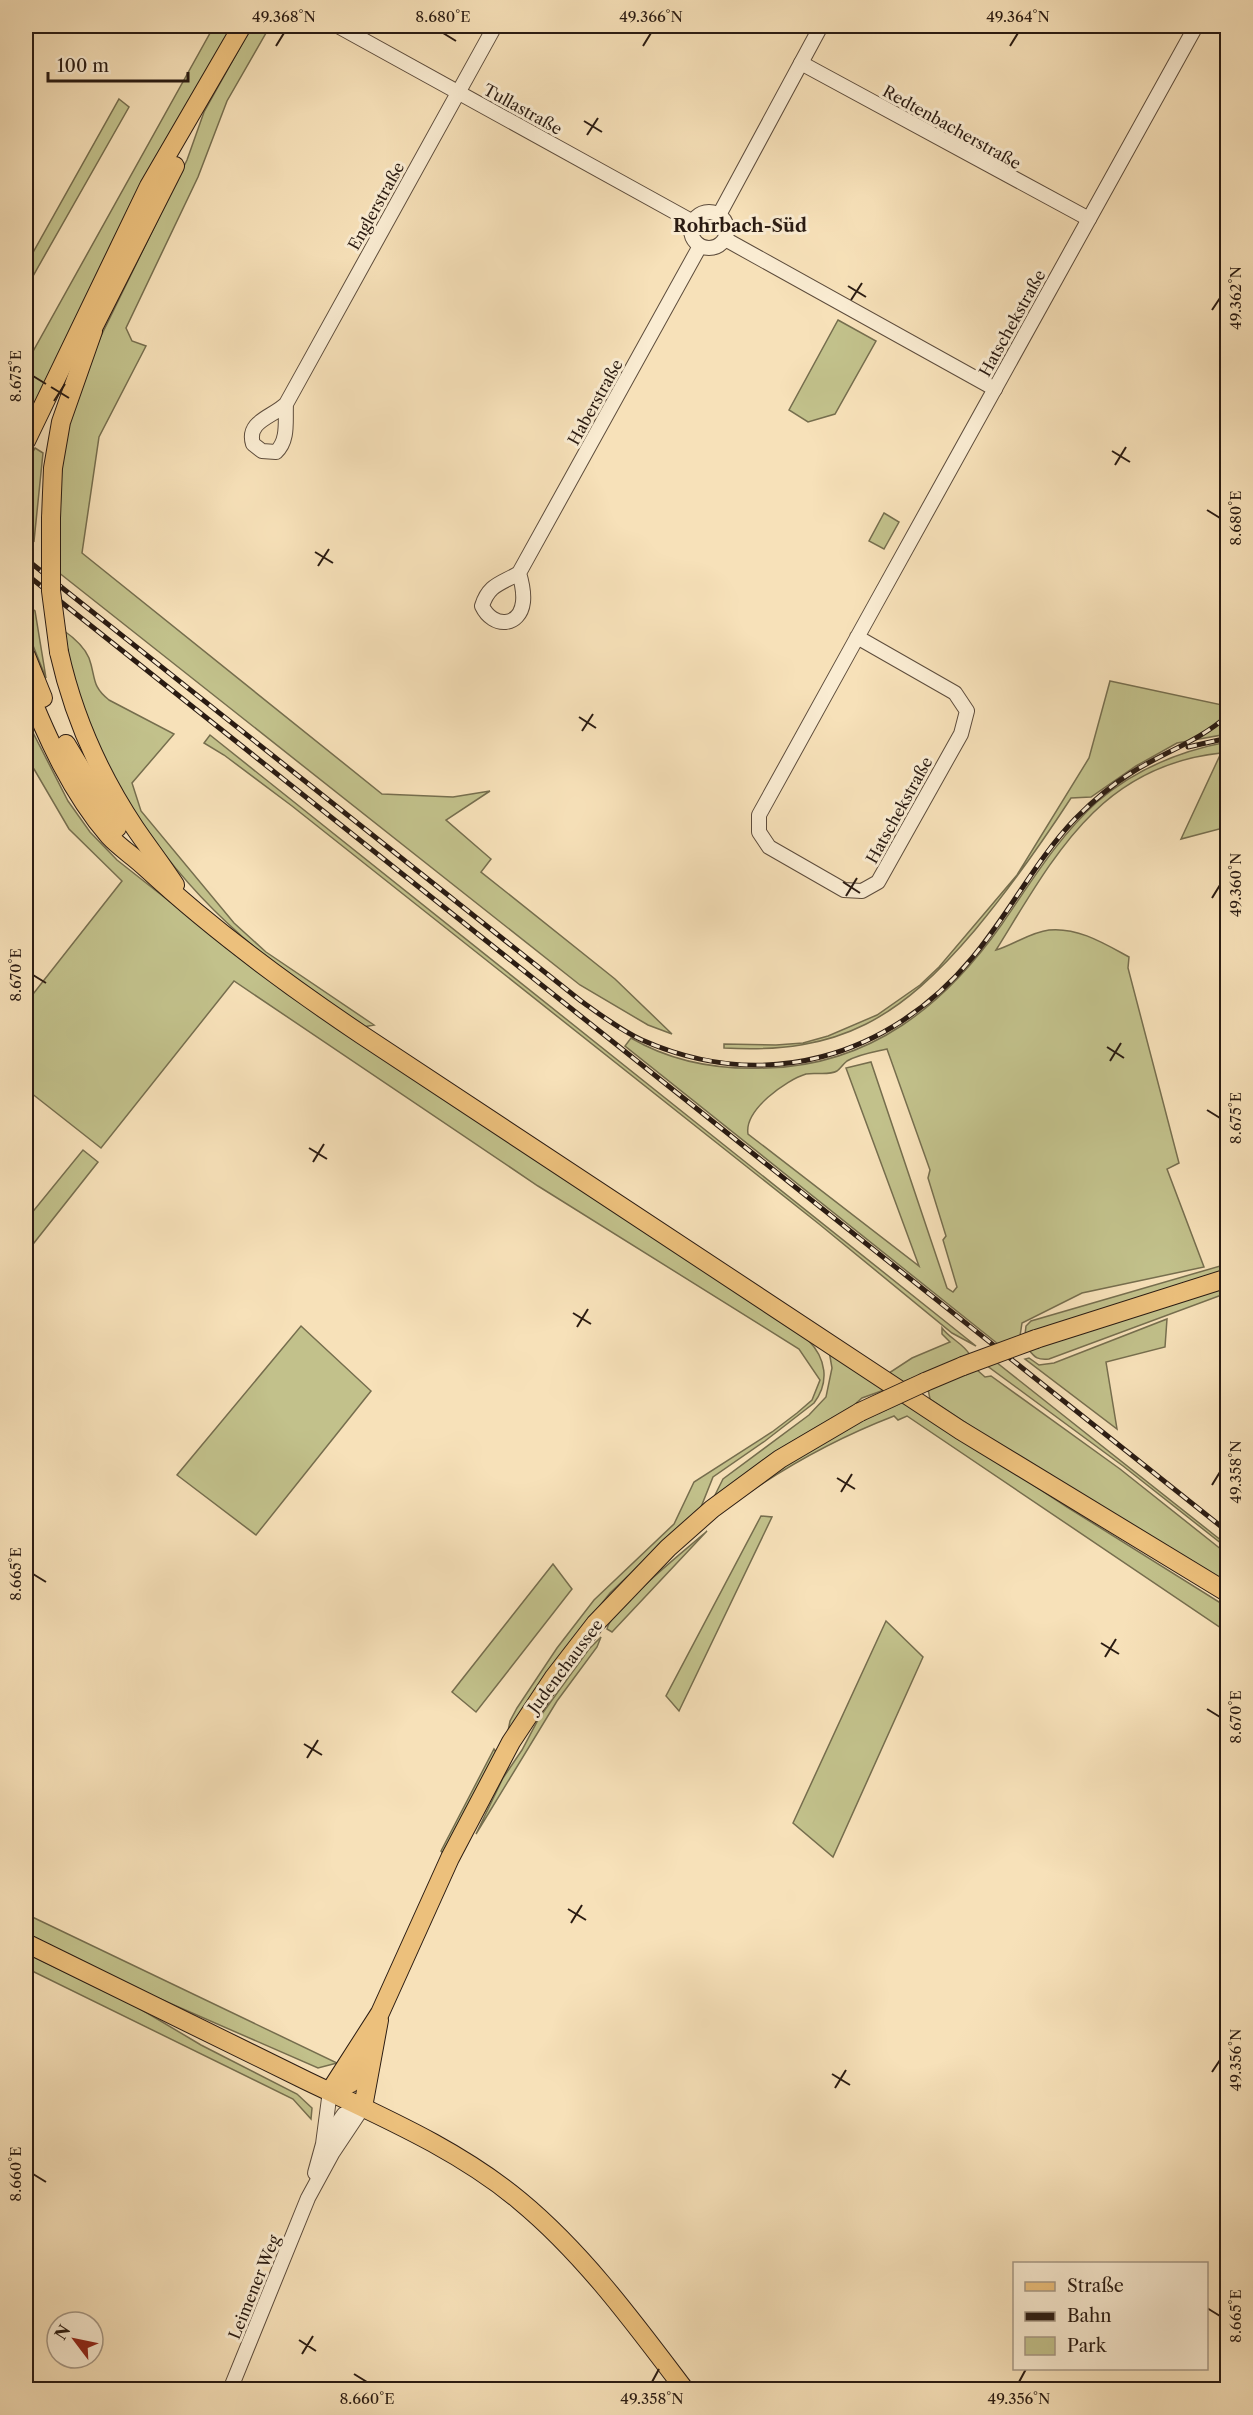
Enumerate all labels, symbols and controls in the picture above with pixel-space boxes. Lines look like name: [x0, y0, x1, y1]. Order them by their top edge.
text: 49.368°N: [252, 7, 316, 26]
text: 8.680°E: [415, 7, 471, 26]
text: 49.366°N: [619, 7, 683, 26]
text: 49.364°N: [986, 7, 1050, 26]
scale bar: [48, 45, 188, 83]
text: 100 m: [57, 55, 109, 77]
street label: Tullastraße: [480, 79, 566, 139]
street label: Redtenbacherstraße: [879, 81, 1025, 173]
street label: Englerstraße: [344, 158, 408, 254]
district label: Rohrbach-Süd: [673, 215, 807, 237]
street label: Hatschekstraße: [974, 266, 1050, 380]
text: 49.362°N: [1226, 266, 1245, 330]
text: 8.675°E: [6, 350, 25, 402]
street label: Haberstraße: [563, 356, 627, 448]
text: 8.680°E: [1226, 490, 1245, 546]
street label: Hatschekstraße: [861, 753, 937, 867]
text: 49.360°N: [1226, 853, 1245, 917]
text: 8.670°E: [6, 948, 25, 1002]
text: 8.675°E: [1226, 1092, 1245, 1144]
text: 49.358°N: [1226, 1440, 1245, 1504]
text: 8.665°E: [6, 1547, 25, 1601]
street label: Judenchaussee: [521, 1615, 607, 1719]
text: 8.670°E: [1226, 1690, 1245, 1744]
text: 49.356°N: [1226, 2029, 1245, 2092]
text: 8.660°E: [6, 2146, 25, 2202]
street label: Leimener Weg: [224, 2231, 284, 2342]
legend: [1013, 2262, 1208, 2370]
text: Straße: [1067, 2275, 1124, 2297]
text: 8.665°E: [1226, 2289, 1245, 2343]
text: Bahn: [1067, 2305, 1112, 2327]
north arrow: [45, 2310, 105, 2370]
text: N: [50, 2321, 74, 2343]
text: Park: [1067, 2335, 1108, 2357]
text: 8.660°E: [339, 2389, 395, 2408]
text: 49.358°N: [620, 2389, 684, 2408]
text: 49.356°N: [988, 2389, 1051, 2408]

